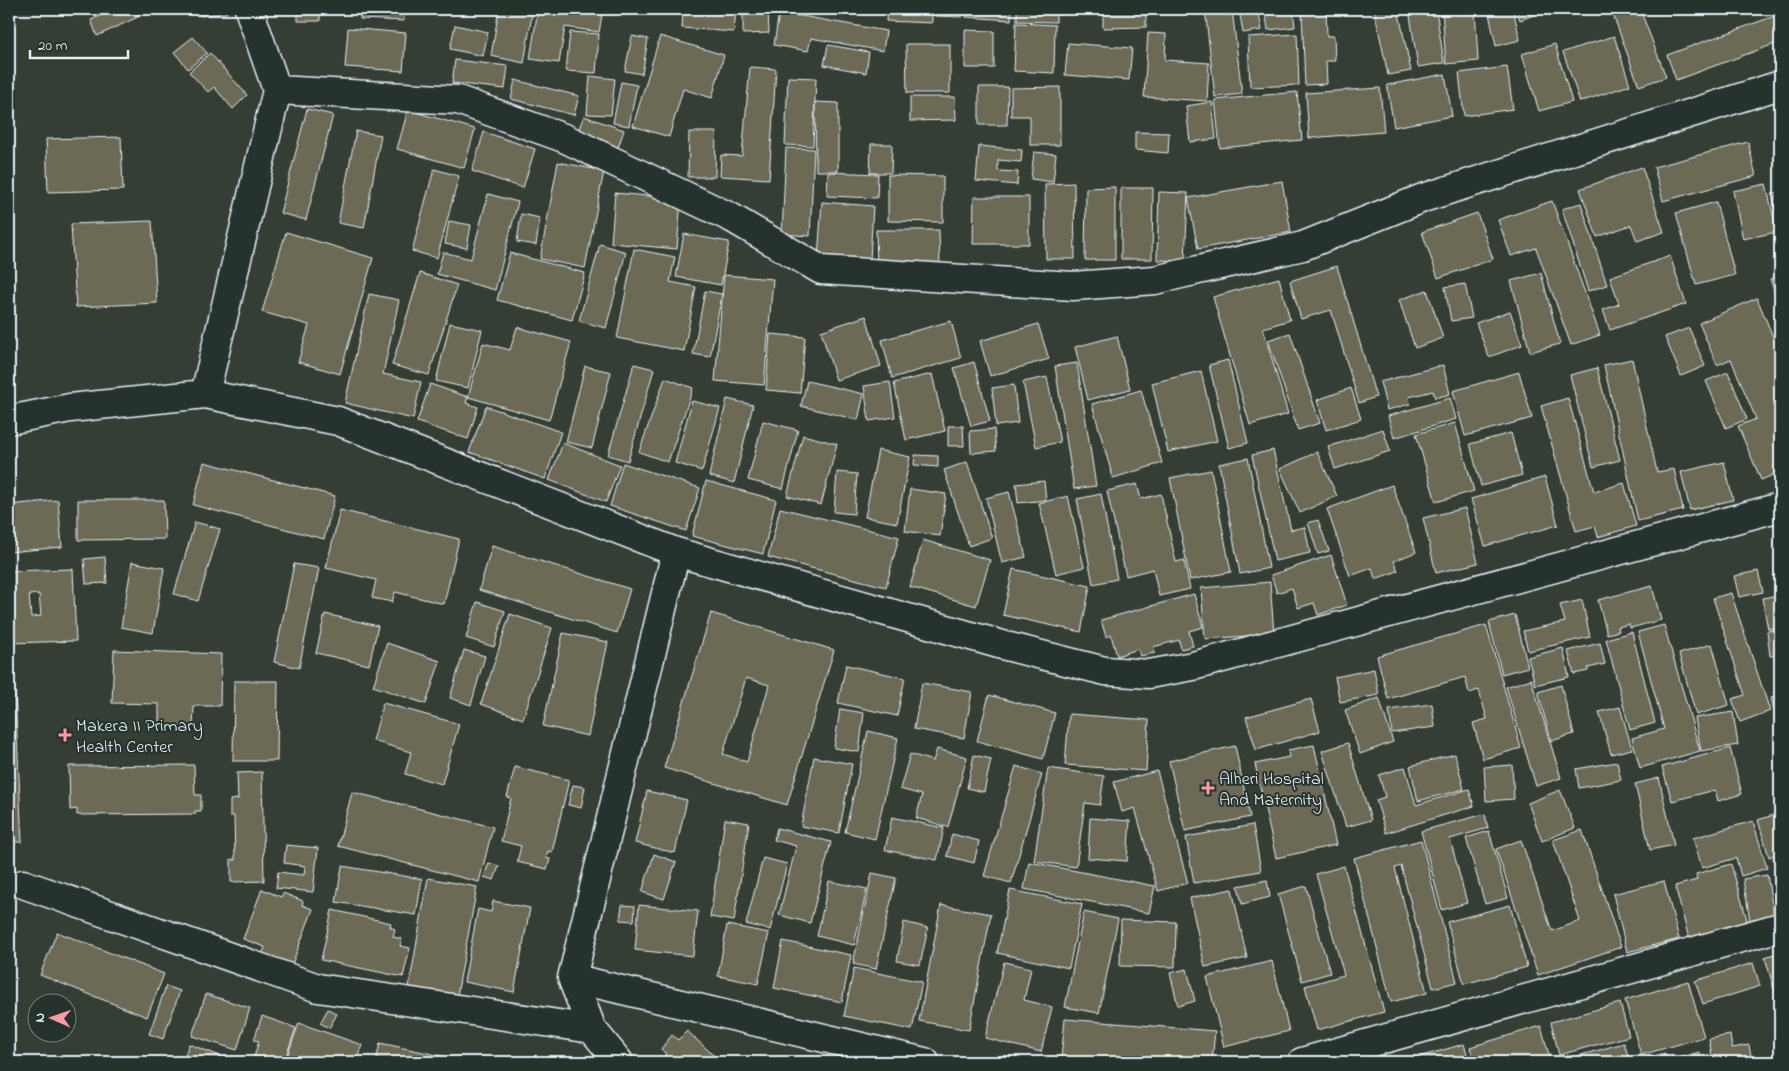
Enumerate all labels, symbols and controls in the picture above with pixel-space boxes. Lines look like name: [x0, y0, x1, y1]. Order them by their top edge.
scale bar: [30, 28, 128, 60]
text: 20 m: [38, 35, 68, 57]
place label: Makera II Primary Health Center: [76, 714, 203, 761]
marker: Makera II Primary Health Center: [58, 728, 72, 742]
place label: Alheri Hospital And Maternity: [1219, 767, 1324, 814]
marker: Alheri Hospital And Maternity: [1201, 781, 1215, 795]
north arrow: [28, 994, 78, 1044]
text: N: [30, 1013, 51, 1023]

